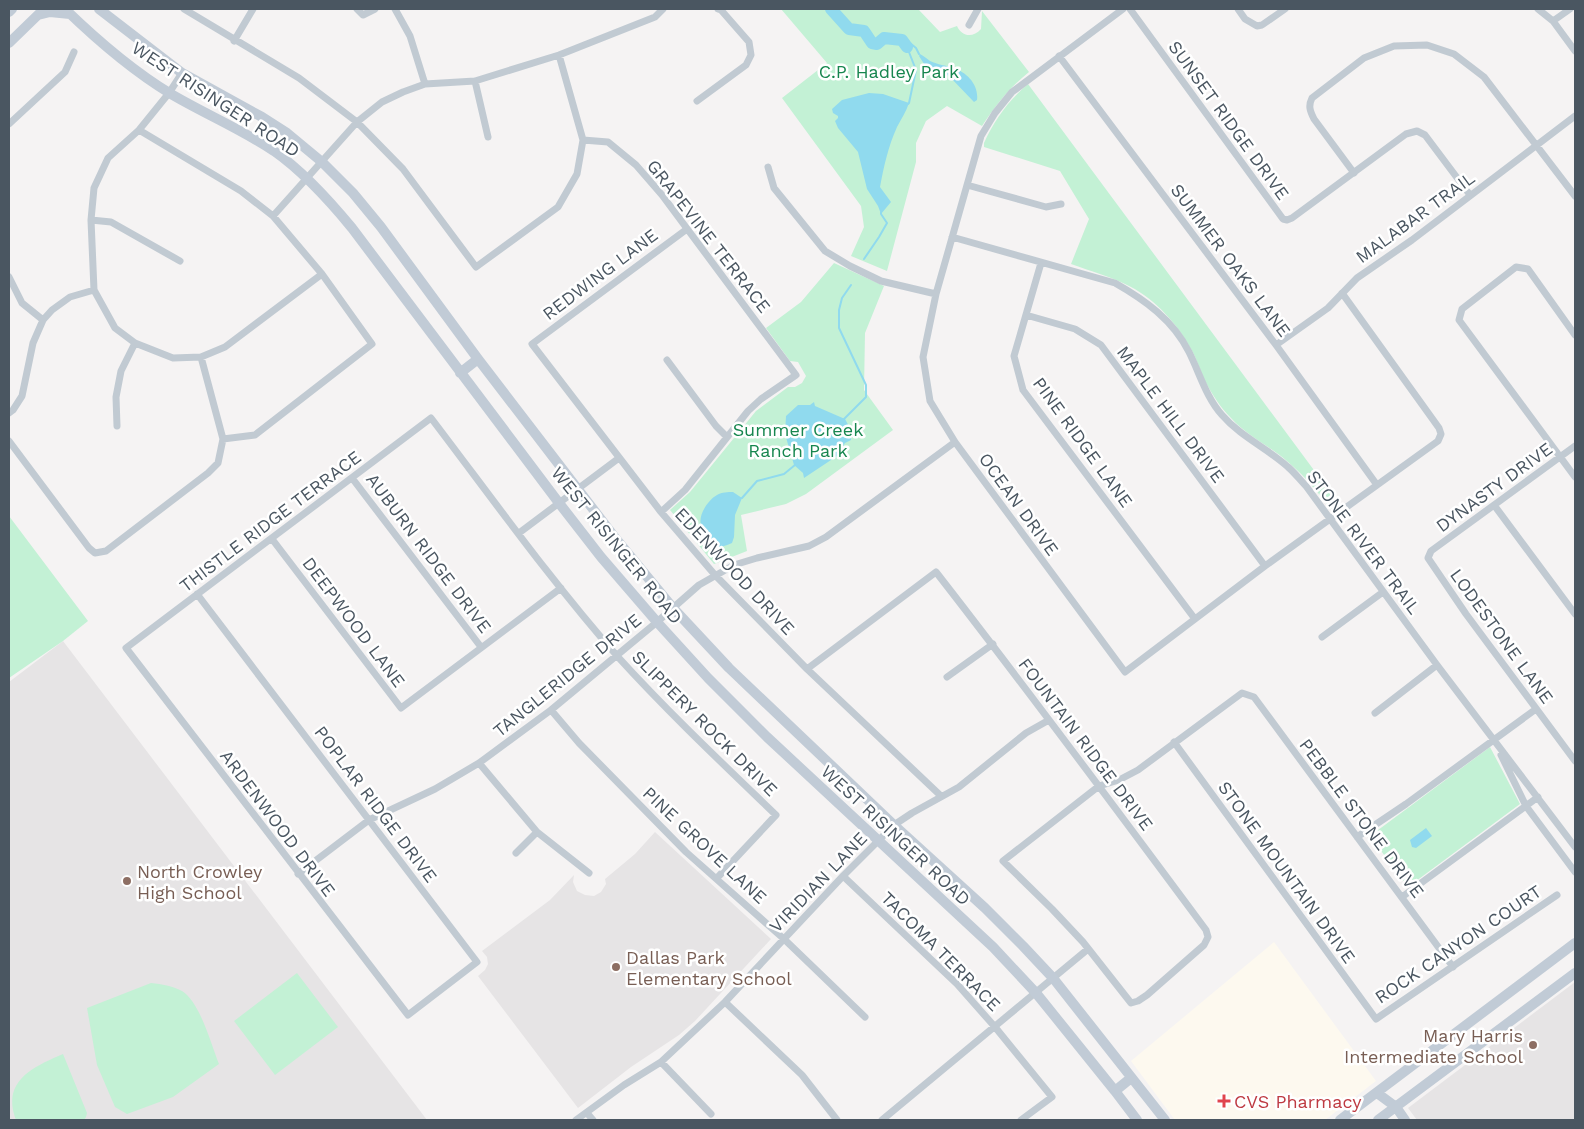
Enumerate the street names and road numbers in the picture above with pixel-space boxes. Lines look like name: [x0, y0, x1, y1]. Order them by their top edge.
street label: SUNSET RIDGE DRIVE: [1164, 36, 1294, 204]
street label: WEST RISINGER ROAD: [128, 37, 304, 161]
street label: GRAPEVINE TERRACE: [643, 155, 775, 317]
street label: MALABAR TRAIL: [1351, 167, 1479, 267]
street label: SUMMER OAKS LANE: [1167, 179, 1295, 341]
street label: REDWING LANE: [538, 224, 662, 324]
street label: MAPLE HILL DRIVE: [1113, 341, 1229, 487]
street label: PINE RIDGE LANE: [1029, 373, 1137, 511]
street label: DYNASTY DRIVE: [1432, 438, 1556, 536]
street label: THISTLE RIDGE TERRACE: [175, 446, 365, 596]
street label: OCEAN DRIVE: [975, 448, 1063, 560]
street label: WEST RISINGER ROAD: [547, 462, 687, 628]
street label: STONE RIVER TRAIL: [1303, 466, 1425, 618]
street label: AUBURN RIDGE DRIVE: [362, 469, 496, 637]
street label: EDENWOOD DRIVE: [671, 503, 799, 639]
street label: DEEPWOOD LANE: [298, 553, 410, 691]
street label: LODESTONE LANE: [1446, 565, 1558, 707]
street label: TANGLERIDGE DRIVE: [489, 609, 645, 741]
street label: SLIPPERY ROCK DRIVE: [628, 646, 782, 800]
street label: FOUNTAIN RIDGE DRIVE: [1014, 654, 1158, 834]
street label: POPLAR RIDGE DRIVE: [310, 722, 442, 886]
street label: PEBBLE STONE DRIVE: [1295, 734, 1429, 902]
street label: ARDENWOOD DRIVE: [216, 746, 340, 900]
street label: WEST RISINGER ROAD: [817, 760, 975, 910]
street label: STONE MOUNTAIN DRIVE: [1214, 777, 1360, 967]
street label: PINE GROVE LANE: [639, 782, 771, 908]
street label: VIRIDIAN LANE: [765, 828, 871, 936]
street label: ROCK CANYON COURT: [1371, 880, 1545, 1008]
street label: TACOMA TERRACE: [877, 887, 1005, 1015]

